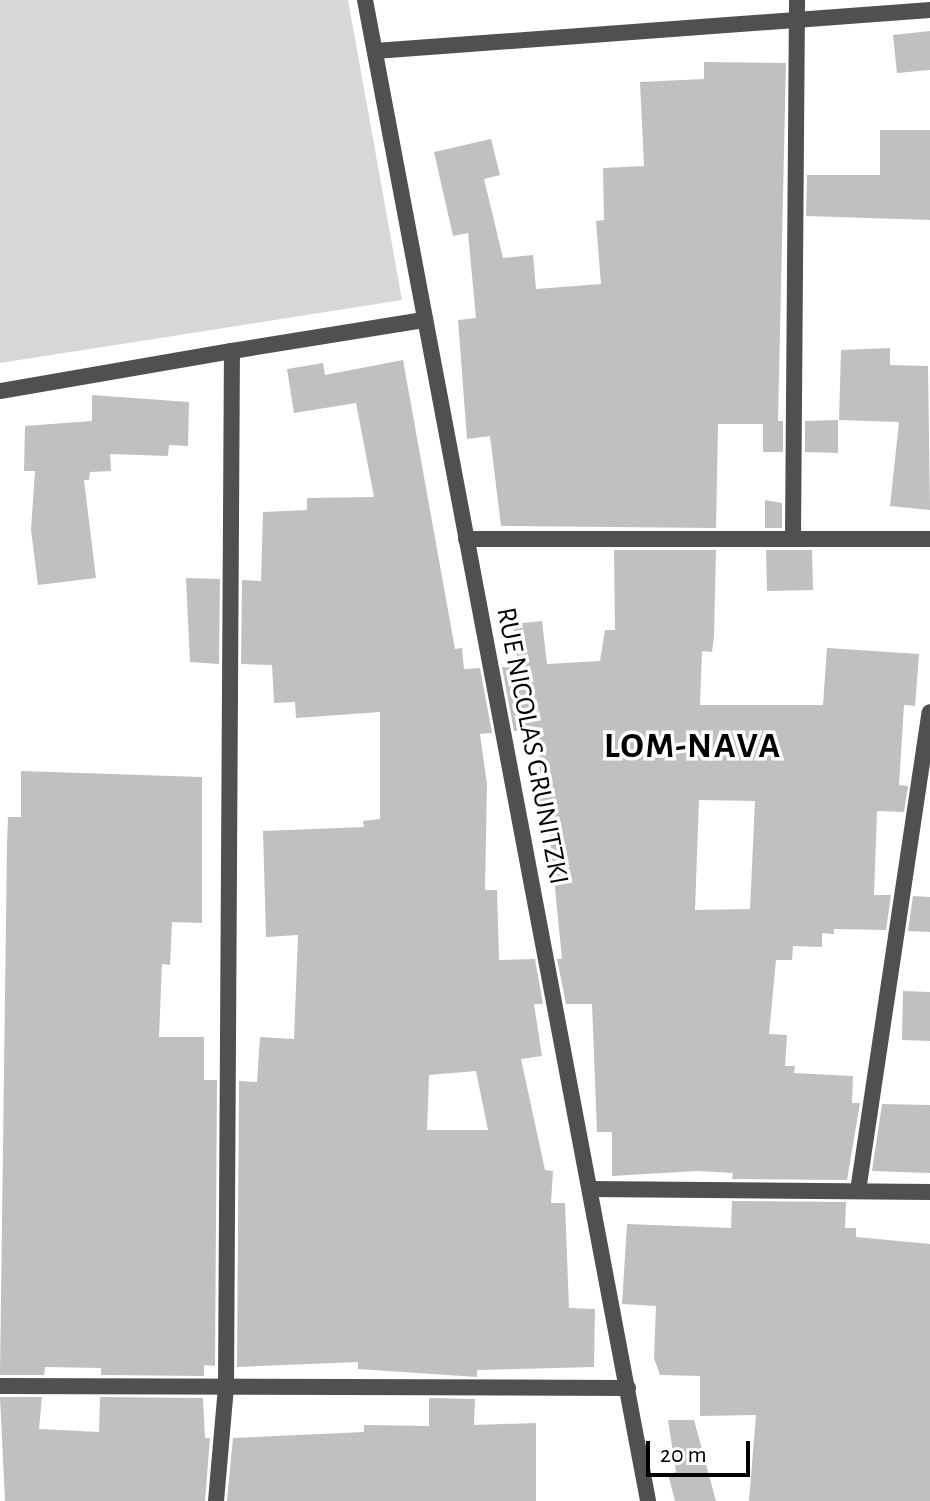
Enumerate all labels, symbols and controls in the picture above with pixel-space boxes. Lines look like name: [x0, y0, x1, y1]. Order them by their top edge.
street label: RUE NICOLAS GRUNITZKI: [489, 605, 575, 887]
district label: LOM-NAVA: [604, 725, 782, 769]
scale bar: [650, 1425, 754, 1475]
text: 20 m: [660, 1443, 707, 1467]

